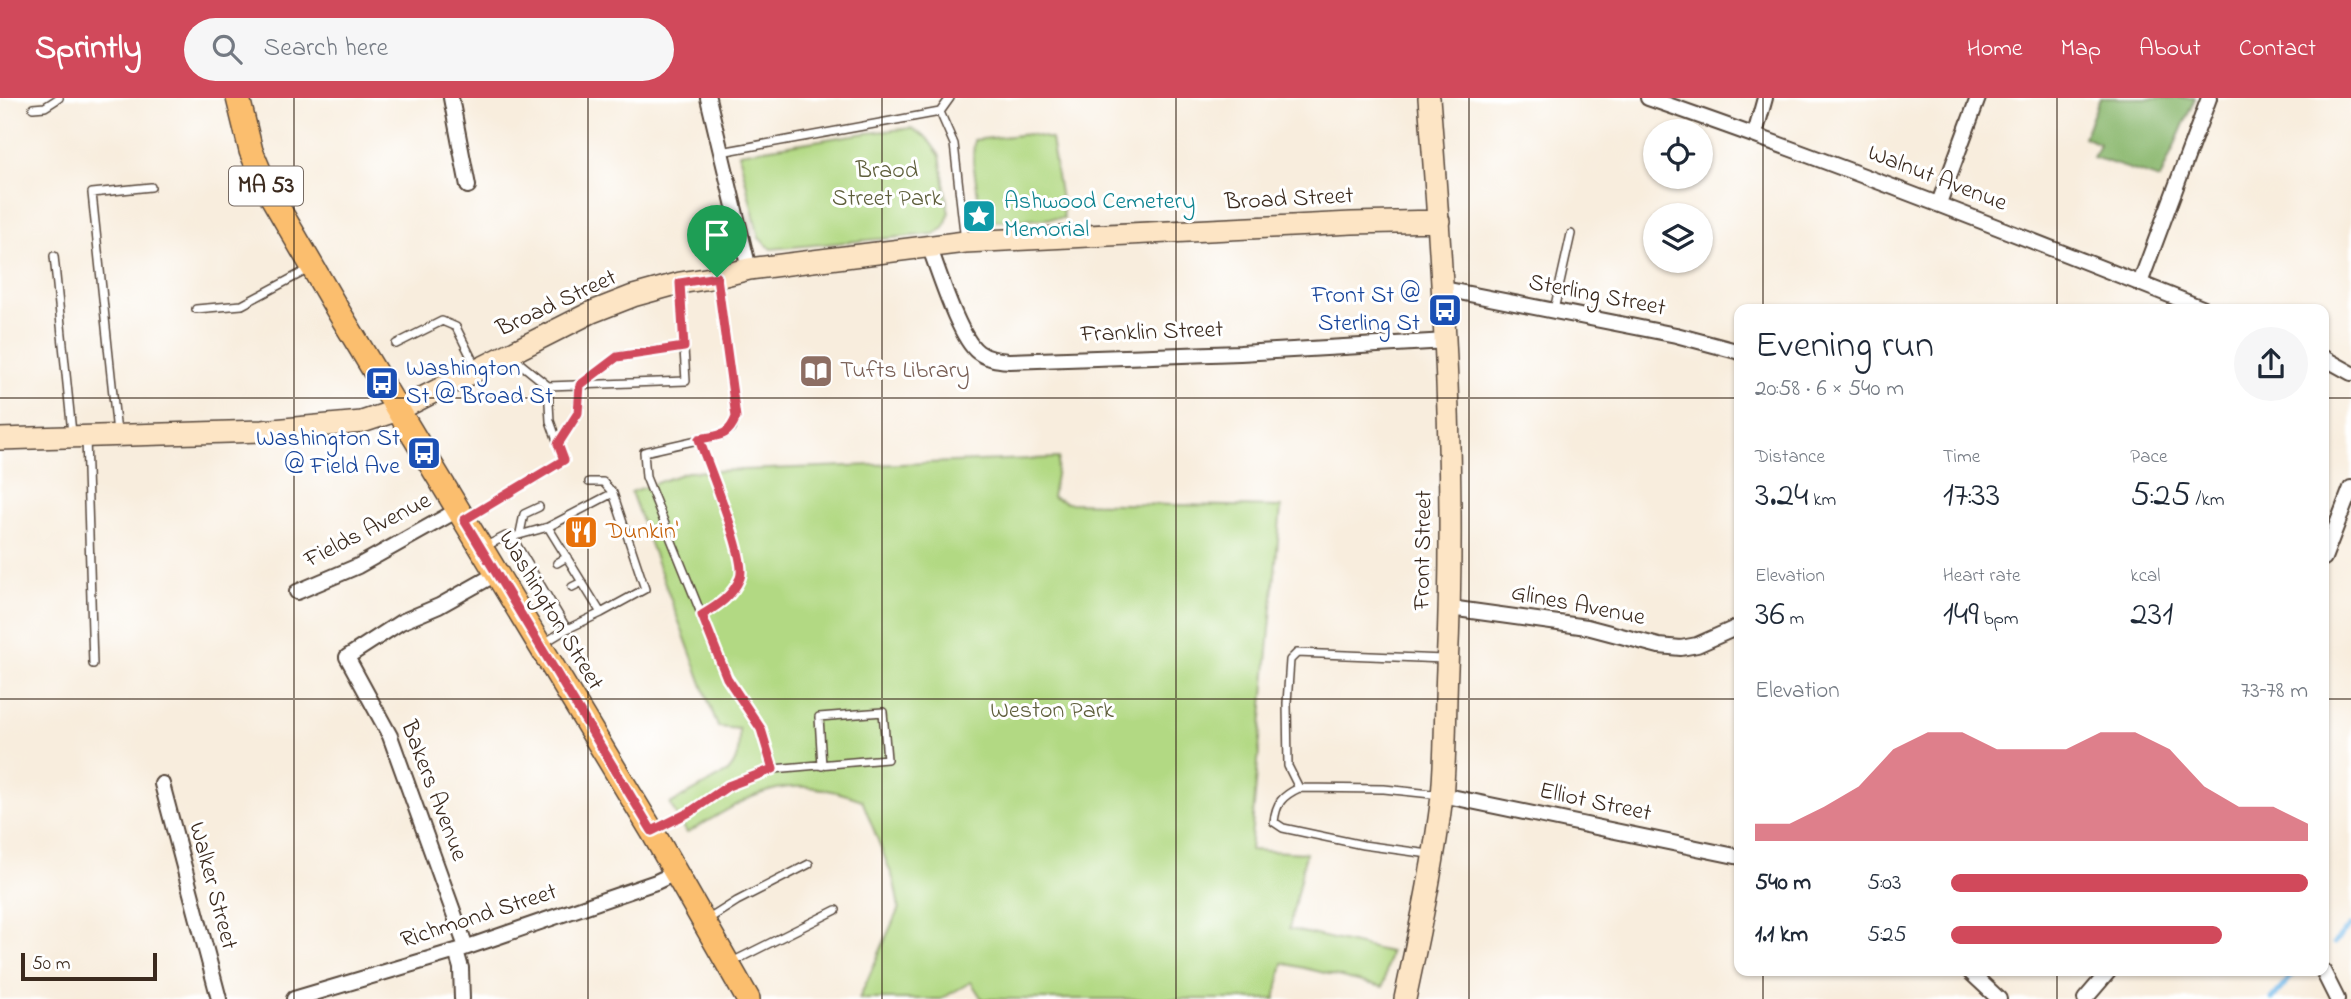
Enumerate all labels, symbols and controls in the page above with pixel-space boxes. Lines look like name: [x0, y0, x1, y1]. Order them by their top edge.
search box: [184, 18, 674, 81]
text: Sprintly: [35, 25, 142, 73]
icon: search: [208, 30, 246, 68]
text: Search here: [264, 30, 388, 68]
text: Home: [1967, 32, 2023, 67]
text: Map: [2061, 32, 2101, 67]
text: About: [2139, 32, 2201, 67]
text: Contact: [2239, 32, 2316, 67]
map controls: [1643, 119, 1713, 273]
button: locate: [1643, 119, 1713, 189]
street label: Walnut Avenue: [1862, 136, 2012, 222]
park label: Braod Street Park: [832, 154, 942, 217]
road number: MA 53: [229, 166, 303, 206]
street label: Broad Street: [1223, 179, 1354, 221]
place label: Ashwood Cemetery Memorial: [1004, 185, 1195, 248]
place icon: Ashwood Cemetery Memorial: [960, 197, 998, 235]
button: layers: [1643, 203, 1713, 273]
pin: [687, 205, 747, 277]
icon: arrive: [698, 216, 736, 254]
street label: Broad Street: [490, 261, 623, 348]
street label: Sterling Street: [1525, 266, 1669, 326]
place label: Front St @ Sterling St: [1311, 279, 1420, 342]
bus stop icon: Front St @ Sterling St: [1426, 291, 1464, 329]
street label: Franklin Street: [1079, 313, 1224, 353]
text: Evening run: [1755, 319, 1934, 375]
button: share: [2234, 327, 2308, 401]
place label: Washington St @ Broad St: [406, 352, 553, 415]
library icon: Tufts Library: [797, 352, 835, 390]
place label: Tufts Library: [840, 354, 969, 390]
bus stop icon: Washington St @ Broad St: [363, 364, 401, 402]
text: 20:58 · 6 × 540 m: [1755, 373, 1904, 406]
place label: Washington St @ Field Ave: [256, 422, 400, 485]
bus stop icon: Washington St @ Field Ave: [405, 434, 443, 472]
text: Distance: [1755, 444, 1825, 471]
text: Time: [1943, 444, 1980, 471]
text: Pace: [2130, 444, 2167, 471]
text: 3.24: [1755, 471, 1808, 522]
text: 17:33: [1943, 471, 2000, 522]
text: 5:25: [2130, 471, 2191, 522]
street label: Fields Avenue: [298, 484, 438, 578]
text: km: [1808, 487, 1836, 514]
text: /km: [2191, 487, 2224, 514]
street label: Front Street: [1405, 490, 1443, 611]
restaurant icon: Dunkin': [562, 513, 600, 551]
place label: Dunkin': [605, 515, 679, 550]
street label: Washington Street: [488, 524, 612, 698]
text: Elevation: [1755, 563, 1825, 590]
text: Heart rate: [1943, 563, 2021, 590]
text: kcal: [2130, 563, 2161, 590]
street label: Glines Avenue: [1508, 576, 1648, 636]
text: 36: [1755, 590, 1785, 641]
text: 149: [1943, 590, 1979, 641]
text: 231: [2130, 590, 2173, 641]
text: m: [1785, 606, 1804, 633]
text: bpm: [1979, 606, 2019, 633]
text: Elevation: [1755, 675, 1840, 708]
text: 73–78 m: [2241, 675, 2308, 708]
park label: Weston Park: [990, 694, 1114, 729]
street label: Bakers Avenue: [390, 715, 476, 866]
street label: Elliot Street: [1536, 774, 1654, 832]
street label: Walker Street: [178, 818, 246, 954]
text: 540 m: [1755, 867, 1811, 900]
text: 5:03: [1867, 867, 1902, 900]
street label: Richmond Street: [396, 875, 562, 959]
text: 1.1 km: [1755, 919, 1808, 952]
text: 5:25: [1867, 919, 1907, 952]
scale bar: [21, 950, 158, 982]
text: 50 m: [32, 951, 71, 978]

